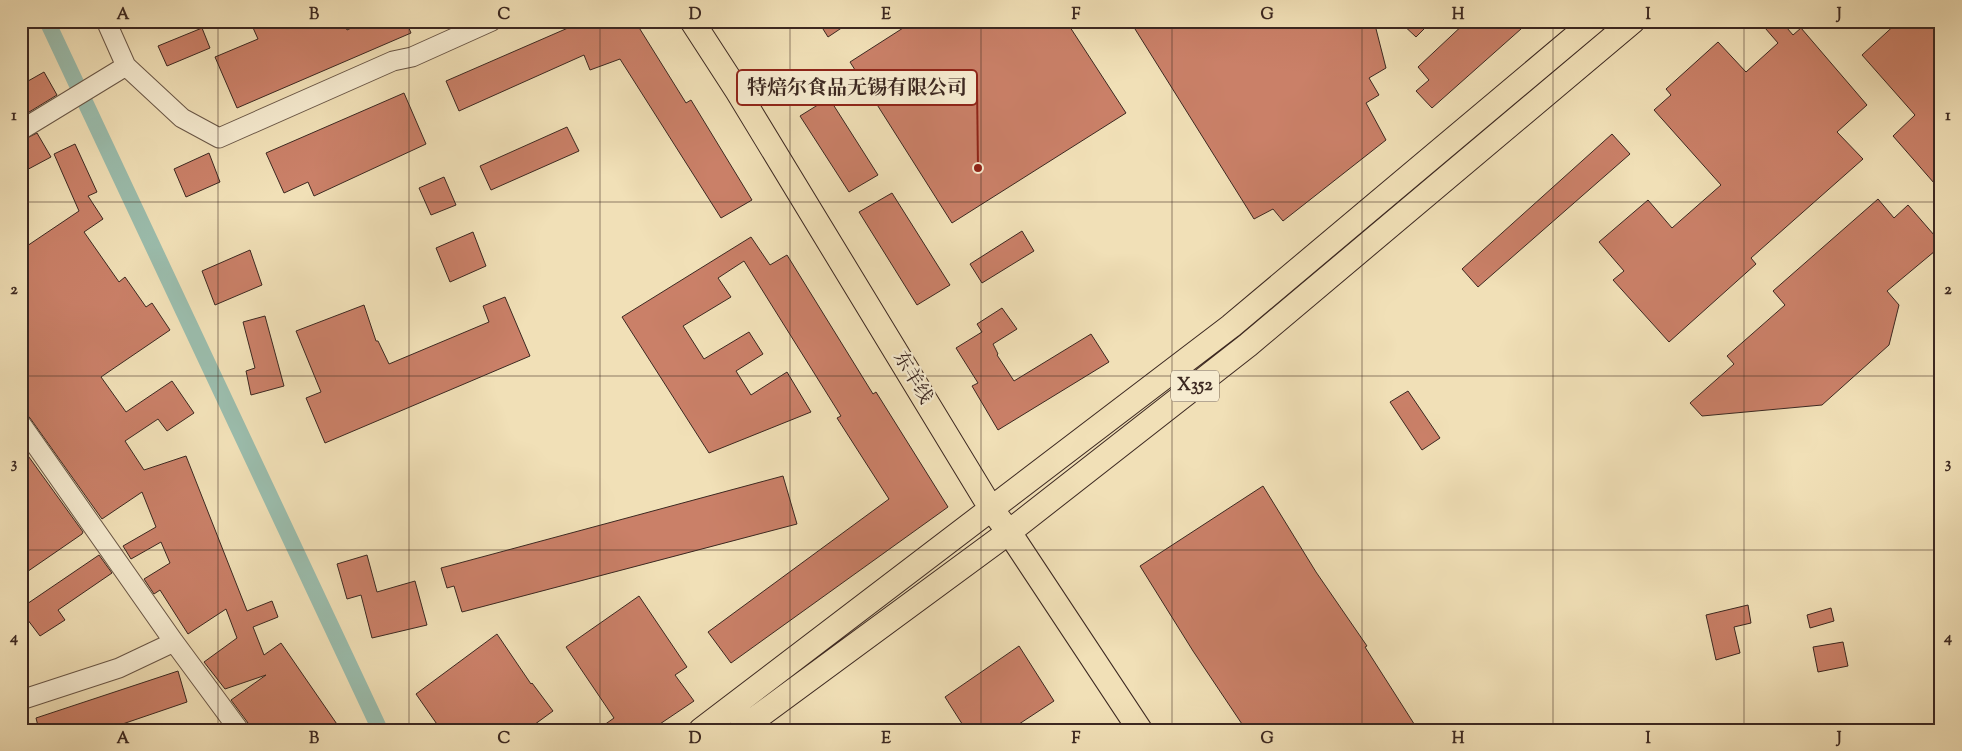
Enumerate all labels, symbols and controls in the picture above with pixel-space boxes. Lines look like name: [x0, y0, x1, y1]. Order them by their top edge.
text: A: [117, 4, 130, 27]
text: B: [309, 4, 319, 27]
text: C: [498, 4, 511, 27]
text: D: [689, 4, 702, 27]
text: E: [881, 4, 891, 27]
text: F: [1072, 4, 1081, 27]
text: G: [1260, 4, 1274, 27]
text: H: [1452, 4, 1465, 27]
text: I: [1645, 4, 1651, 27]
text: J: [1835, 4, 1842, 27]
callout: 特焙尔食品无锡有限公司: [737, 70, 977, 105]
text: 特焙尔食品无锡有限公司: [747, 75, 967, 104]
text: 1: [11, 105, 17, 128]
text: 1: [1945, 105, 1951, 128]
text: 2: [10, 279, 18, 302]
text: 2: [1944, 279, 1952, 302]
street label: 东羊线: [886, 347, 938, 409]
road number: X352: [1171, 371, 1219, 402]
text: 3: [11, 453, 18, 476]
text: 3: [1945, 453, 1952, 476]
text: 4: [9, 627, 18, 650]
text: 4: [1943, 627, 1952, 650]
text: A: [117, 728, 130, 751]
text: B: [309, 728, 319, 751]
text: C: [498, 728, 511, 751]
text: D: [689, 728, 702, 751]
text: E: [881, 728, 891, 751]
text: F: [1072, 728, 1081, 751]
text: G: [1260, 728, 1274, 751]
text: H: [1452, 728, 1465, 751]
text: I: [1645, 728, 1651, 751]
text: J: [1835, 728, 1842, 751]

